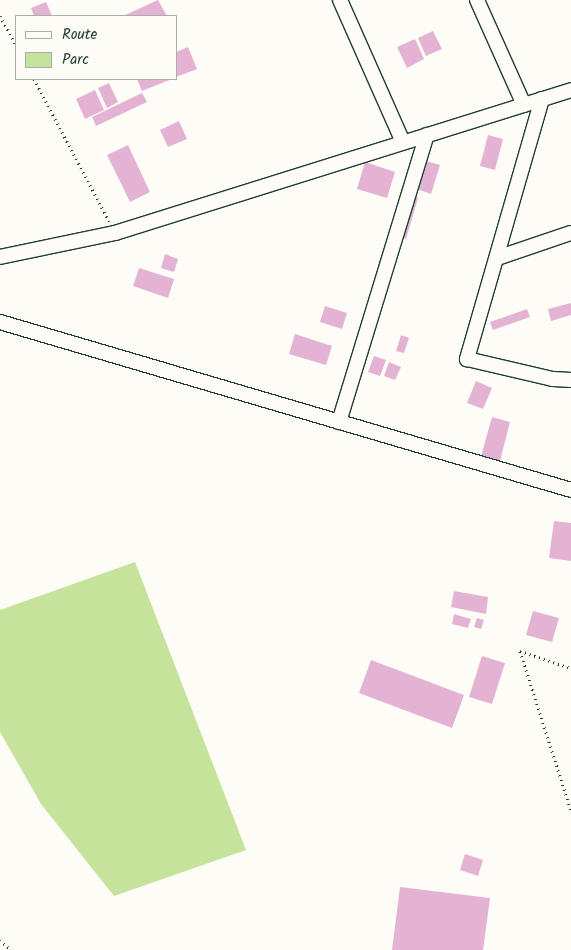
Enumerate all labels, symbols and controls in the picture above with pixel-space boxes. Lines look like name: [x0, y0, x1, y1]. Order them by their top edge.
legend: [15, 15, 178, 80]
text: Route: [62, 23, 97, 47]
text: Parc: [62, 48, 89, 72]

